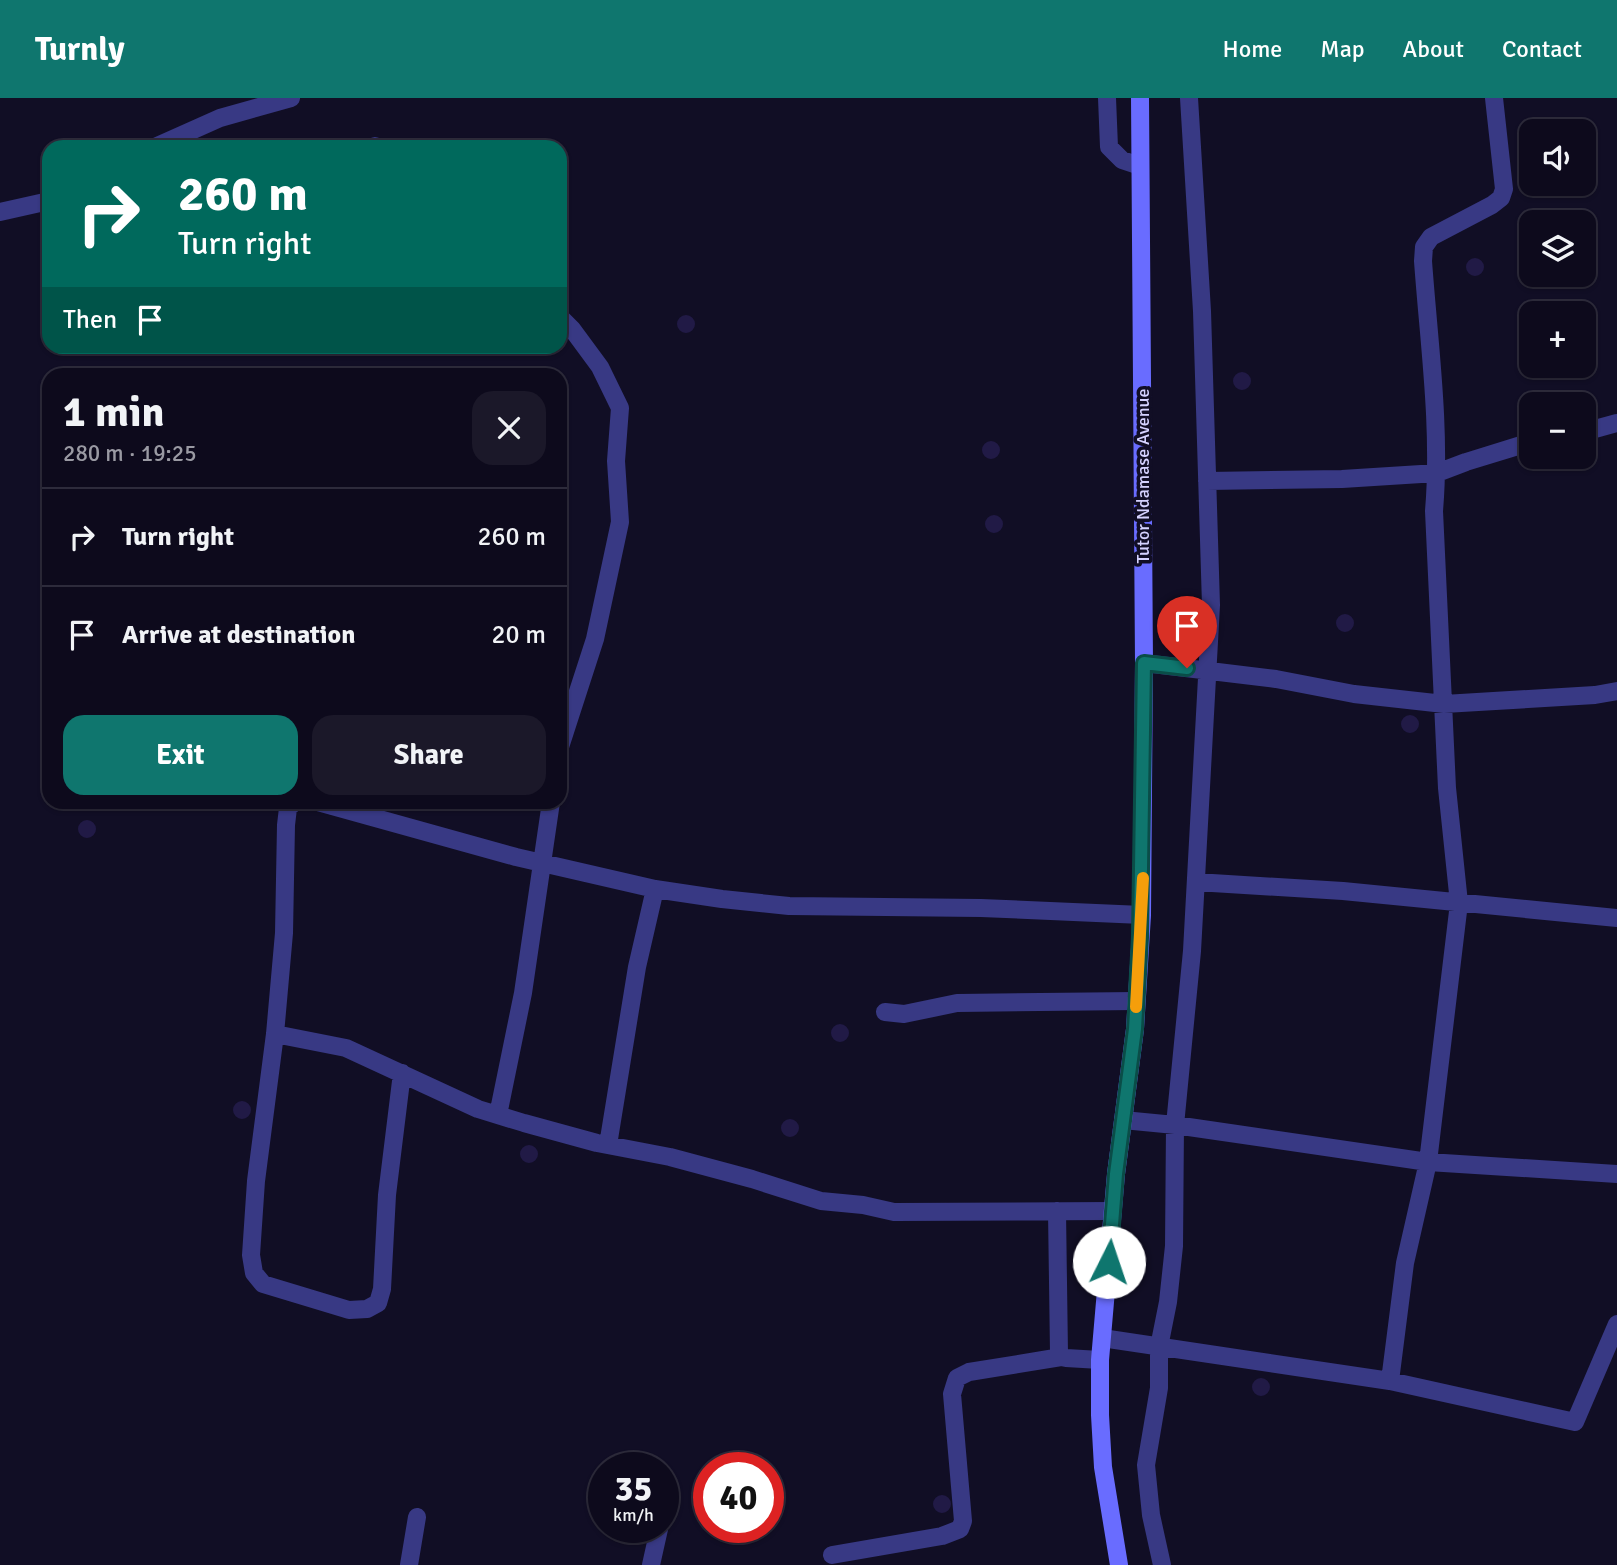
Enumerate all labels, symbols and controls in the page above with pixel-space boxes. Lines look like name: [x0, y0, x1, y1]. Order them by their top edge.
text: Turnly: [35, 29, 125, 70]
text: Home: [1222, 34, 1282, 64]
text: Map: [1320, 34, 1365, 64]
text: About: [1403, 34, 1464, 64]
text: Contact: [1502, 34, 1582, 64]
map controls: [1519, 119, 1596, 469]
button: sound: [1519, 119, 1596, 196]
text: 260 m: [178, 164, 308, 224]
icon: right: [63, 168, 154, 259]
button: layers: [1519, 210, 1596, 287]
text: Turn right: [178, 224, 311, 263]
icon: arrive: [131, 301, 169, 339]
button: +: [1519, 301, 1596, 378]
text: Then: [63, 304, 117, 336]
text: 1 min: [63, 387, 164, 438]
street label: Tutor Ndamase Avenue: [1132, 389, 1154, 563]
button: close: [472, 391, 546, 465]
button: −: [1519, 392, 1596, 469]
text: 280 m · 19:25: [63, 439, 197, 468]
icon: right: [63, 518, 101, 556]
text: Turn right: [122, 521, 234, 553]
text: 260 m: [477, 521, 546, 553]
pin: [1157, 596, 1217, 668]
icon: arrive: [1168, 607, 1206, 645]
icon: arrive: [63, 616, 101, 654]
text: Arrive at destination: [122, 619, 355, 651]
text: 20 m: [491, 619, 546, 651]
button: Exit: [63, 715, 298, 795]
button: Share: [312, 715, 546, 795]
position arrow: [1072, 1225, 1146, 1299]
speed limit sign: 40: [693, 1452, 784, 1543]
text: 35: [615, 1467, 652, 1510]
text: km/h: [613, 1504, 654, 1526]

